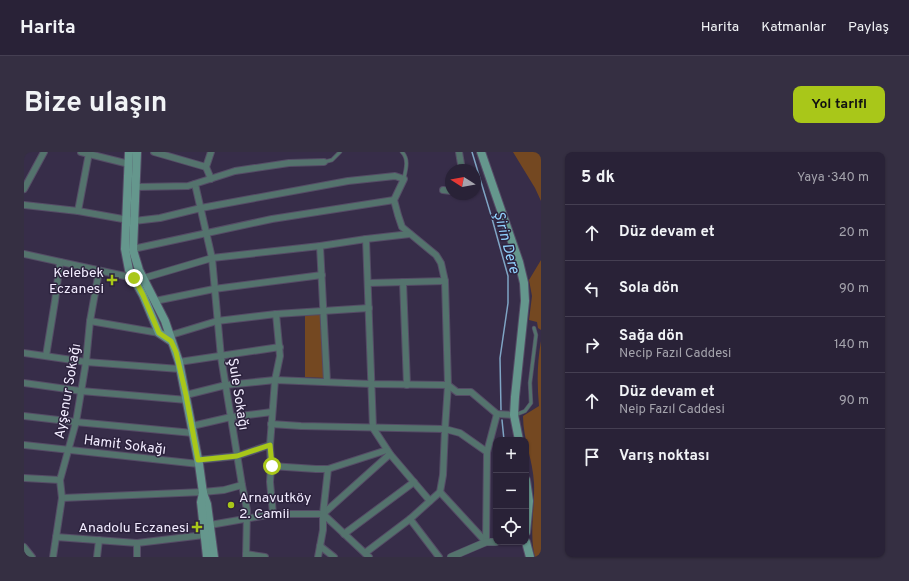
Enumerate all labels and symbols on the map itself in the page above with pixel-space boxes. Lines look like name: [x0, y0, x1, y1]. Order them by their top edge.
north arrow: [445, 164, 481, 200]
water label: Şirin Dere: [488, 209, 523, 276]
place label: Kelebek Eczanesi: [49, 265, 104, 298]
route end: [125, 269, 143, 287]
marker: Kelebek Eczanesi: [107, 275, 117, 285]
street label: Ayşenur Sokağı: [52, 342, 85, 440]
street label: Şule Sokağı: [223, 357, 252, 432]
street label: Hamit Sokağı: [83, 432, 167, 459]
route start: [263, 457, 281, 475]
place label: Arnavutköy 2. Camii: [239, 490, 311, 523]
marker: Arnavutköy 2. Camii: [226, 500, 236, 510]
place label: Anadolu Eczanesi: [78, 520, 189, 537]
marker: Anadolu Eczanesi: [192, 522, 202, 532]

